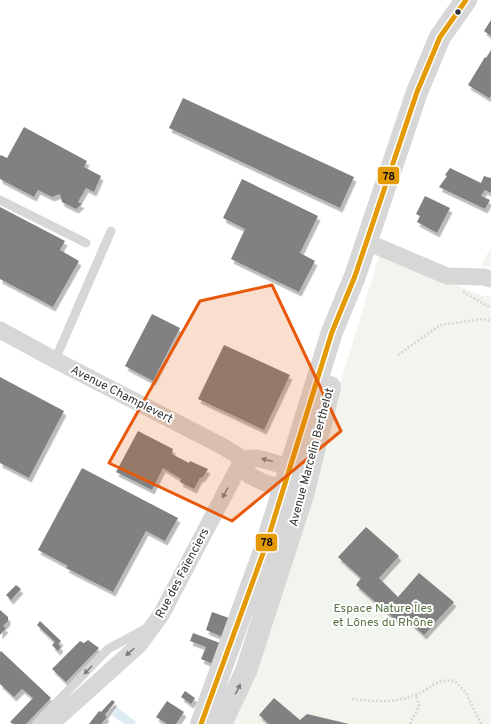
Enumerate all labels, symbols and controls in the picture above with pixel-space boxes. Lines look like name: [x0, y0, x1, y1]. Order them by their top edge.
unlabelled marker: [453, 7, 463, 17]
line badge: 78: [377, 166, 400, 185]
text: 78: [383, 170, 395, 184]
street label: Avenue Champlevert: [68, 362, 175, 428]
street label: Avenue Marcelin Berthelot: [286, 386, 338, 528]
one-way arrow: [260, 457, 272, 463]
one-way arrow: [222, 487, 228, 499]
street label: Rue des Faïenciers: [152, 526, 213, 621]
line badge: 78: [255, 533, 278, 552]
text: 78: [261, 536, 273, 550]
park label: Espace Nature Îles et Lônes du Rhône: [333, 601, 433, 631]
one-way arrow: [125, 648, 136, 657]
one-way arrow: [84, 665, 93, 674]
one-way arrow: [235, 683, 241, 695]

